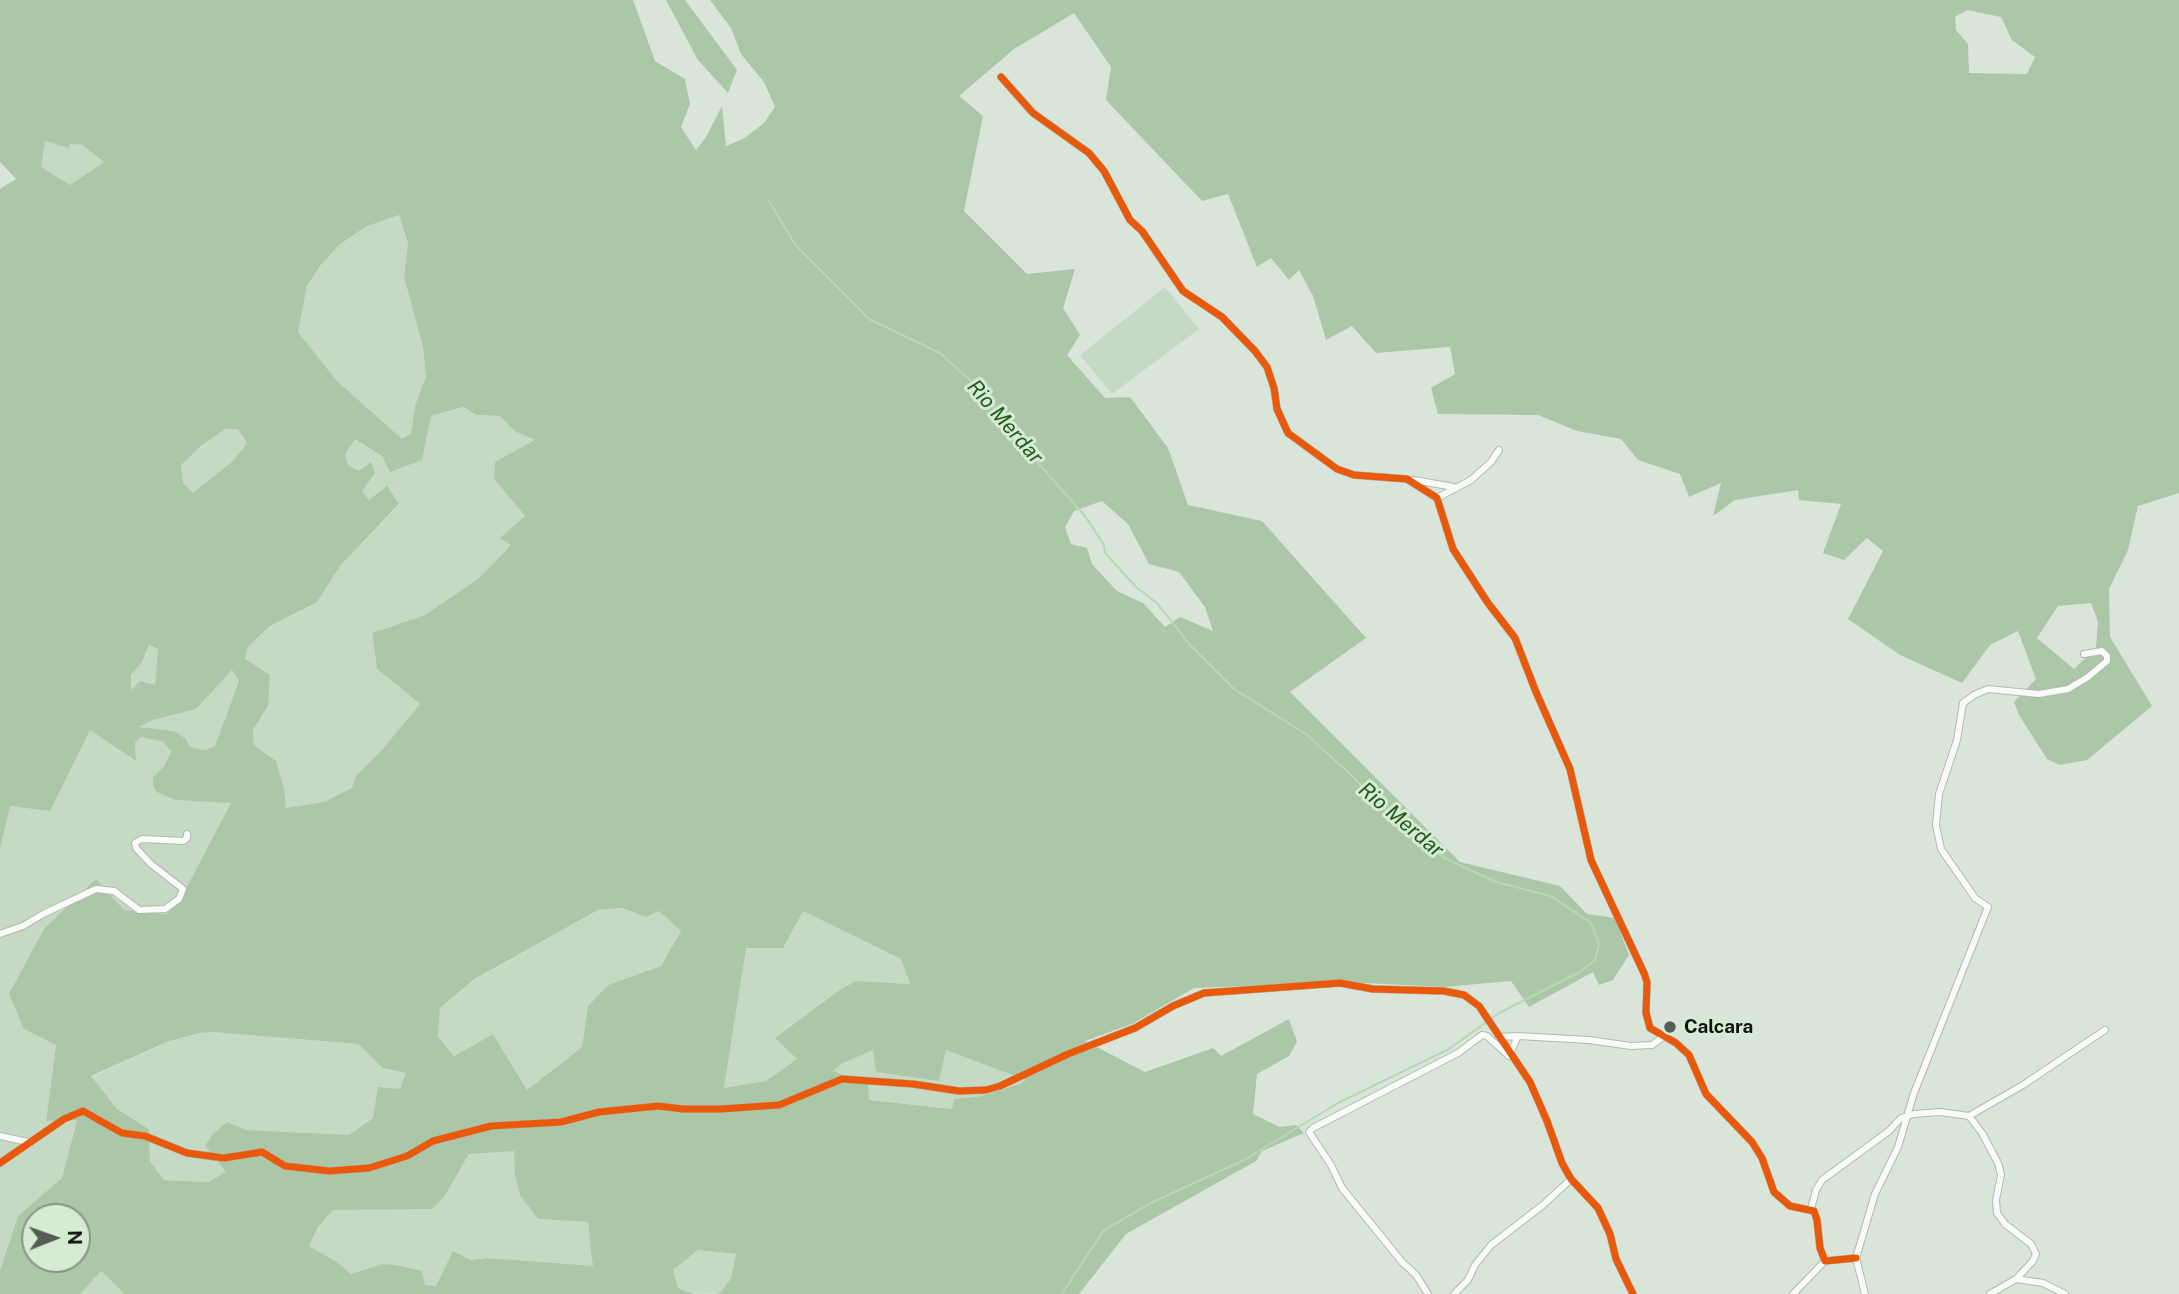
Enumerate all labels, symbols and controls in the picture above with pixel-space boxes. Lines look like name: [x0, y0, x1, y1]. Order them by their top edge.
water label: Rio Merdar: [962, 375, 1048, 469]
water label: Rio Merdar: [1353, 777, 1449, 863]
place label: Calcara: [1684, 1016, 1753, 1038]
marker: Calcara: [1662, 1019, 1678, 1035]
north arrow: [21, 1203, 91, 1273]
text: N: [64, 1230, 86, 1245]

